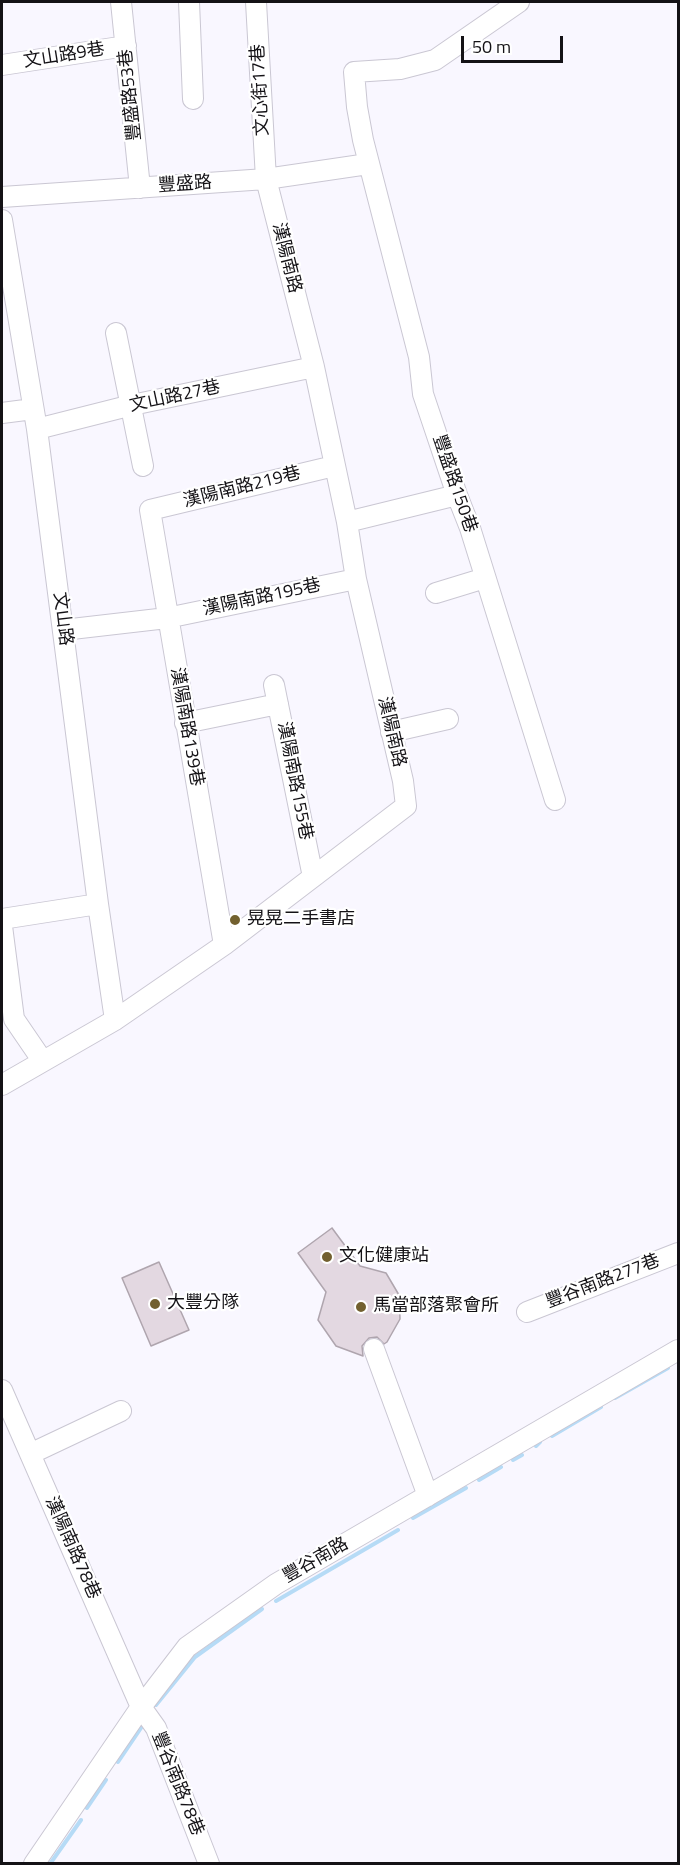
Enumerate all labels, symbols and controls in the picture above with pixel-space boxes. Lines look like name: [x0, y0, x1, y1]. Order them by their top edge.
scale bar: [464, 24, 566, 62]
text: 50 m: [472, 33, 511, 60]
street label: 文山路9巷: [22, 39, 106, 73]
street label: 文心街17巷: [248, 43, 274, 137]
street label: 豐盛路53巷: [115, 48, 147, 142]
street label: 豐盛路: [157, 172, 213, 198]
street label: 漢陽南路: [267, 220, 305, 296]
street label: 文山路27巷: [128, 377, 222, 417]
street label: 豐盛路150巷: [427, 432, 481, 536]
street label: 漢陽南路219巷: [181, 463, 303, 513]
street label: 漢陽南路195巷: [201, 575, 323, 621]
street label: 文山路: [48, 591, 76, 647]
street label: 漢陽南路139巷: [165, 666, 207, 788]
street label: 漢陽南路: [372, 694, 410, 770]
street label: 漢陽南路155巷: [272, 720, 316, 842]
place label: 晃晃二手書店: [247, 909, 355, 931]
marker: 晃晃二手書店: [228, 913, 242, 927]
place label: 文化健康站: [339, 1246, 429, 1268]
marker: 文化健康站: [320, 1250, 334, 1264]
street label: 豐谷南路277巷: [543, 1250, 663, 1314]
place label: 大豐分隊: [167, 1293, 239, 1315]
place label: 馬當部落聚會所: [373, 1296, 499, 1318]
marker: 大豐分隊: [148, 1297, 162, 1311]
marker: 馬當部落聚會所: [354, 1300, 368, 1314]
street label: 漢陽南路78巷: [40, 1493, 104, 1603]
street label: 豐谷南路: [279, 1534, 353, 1588]
street label: 豐谷南路78巷: [146, 1729, 208, 1839]

